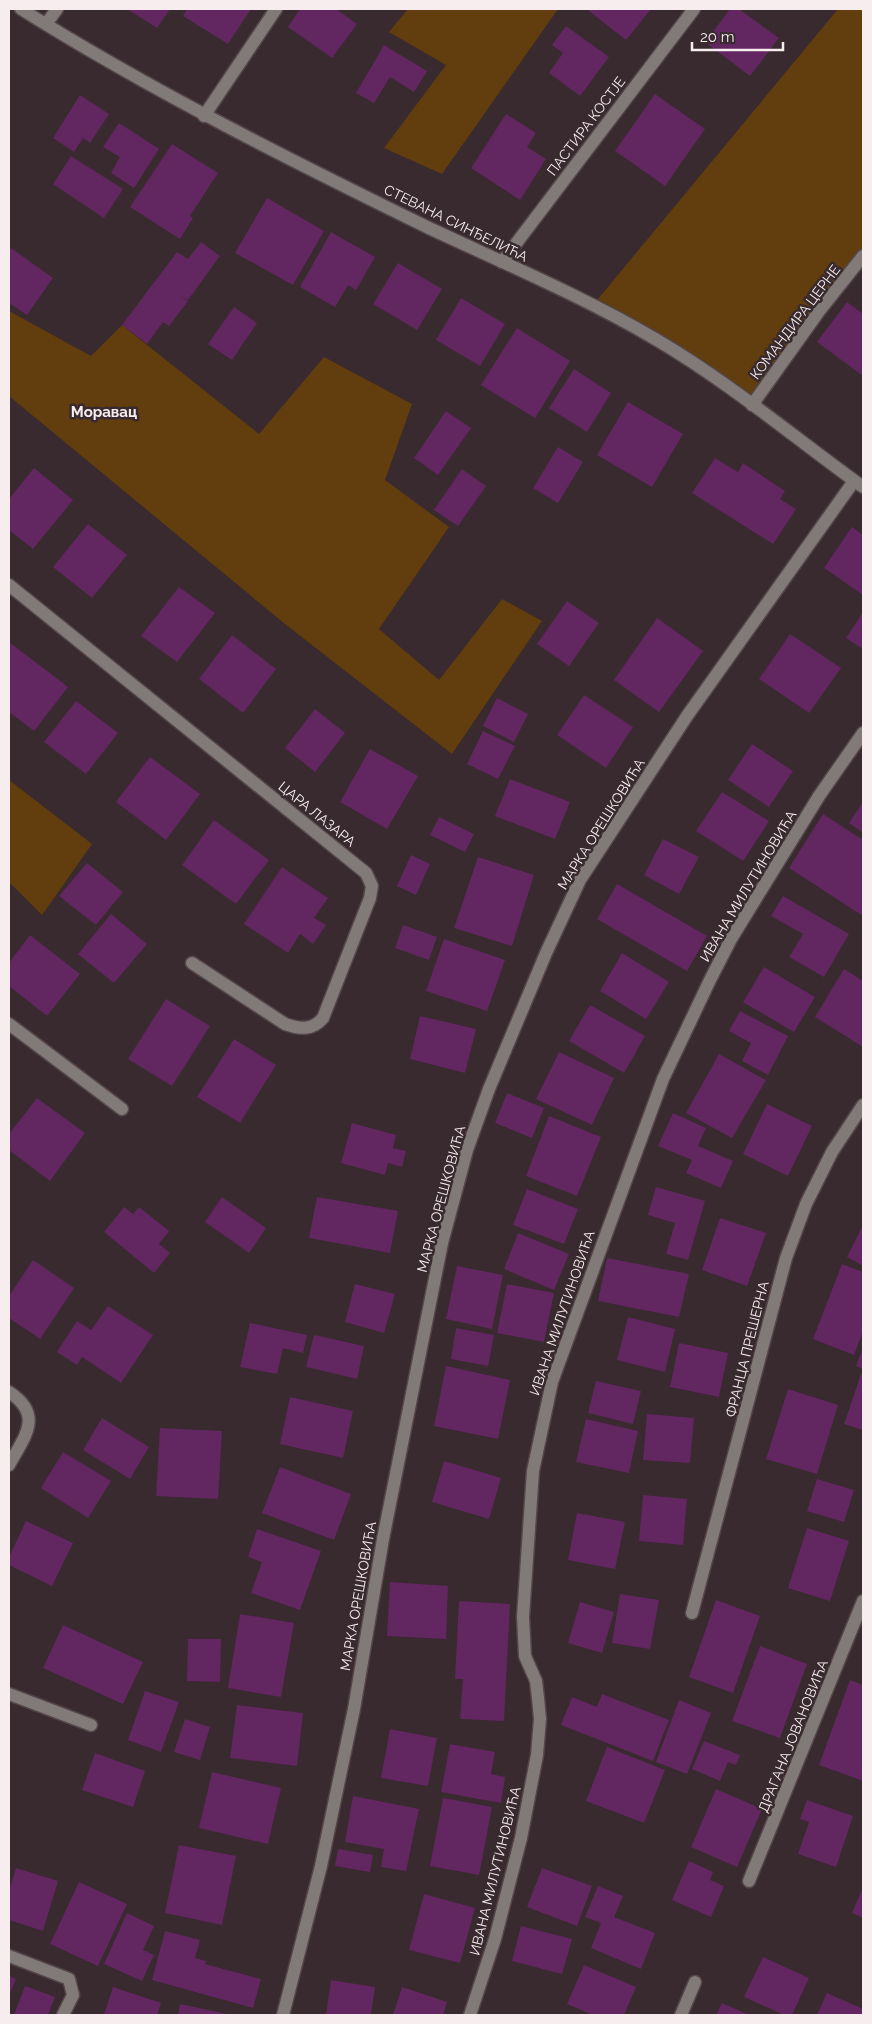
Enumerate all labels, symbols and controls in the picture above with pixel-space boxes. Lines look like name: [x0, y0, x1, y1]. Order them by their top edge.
scale bar: [692, 20, 783, 52]
text: 20 m: [700, 28, 735, 46]
street label: ПАСТИРА КОСТЈЕ: [544, 74, 628, 178]
street label: СТЕВАНА СИНЂЕЛИЋА: [382, 181, 531, 265]
street label: КОМАНДИРА ЦЕРНЕ: [747, 262, 843, 382]
district label: Моравац: [71, 403, 137, 421]
street label: МАРКА ОРЕШКОВИЋА: [554, 755, 648, 892]
street label: ЦАРА ЛАЗАРА: [275, 778, 359, 850]
street label: ИВАНА МИЛУТИНОВИЋА: [696, 807, 800, 964]
street label: МАРКА ОРЕШКОВИЋА: [414, 1123, 468, 1274]
street label: ИВАНА МИЛУТИНОВИЋА: [526, 1228, 598, 1398]
street label: ФРАНЦА ПРЕШЕРНА: [722, 1279, 772, 1419]
street label: МАРКА ОРЕШКОВИЋА: [337, 1520, 379, 1672]
street label: ДРАГАНА ЈОВАНОВИЋА: [755, 1657, 831, 1815]
street label: ИВАНА МИЛУТИНОВИЋА: [466, 1784, 524, 1957]

